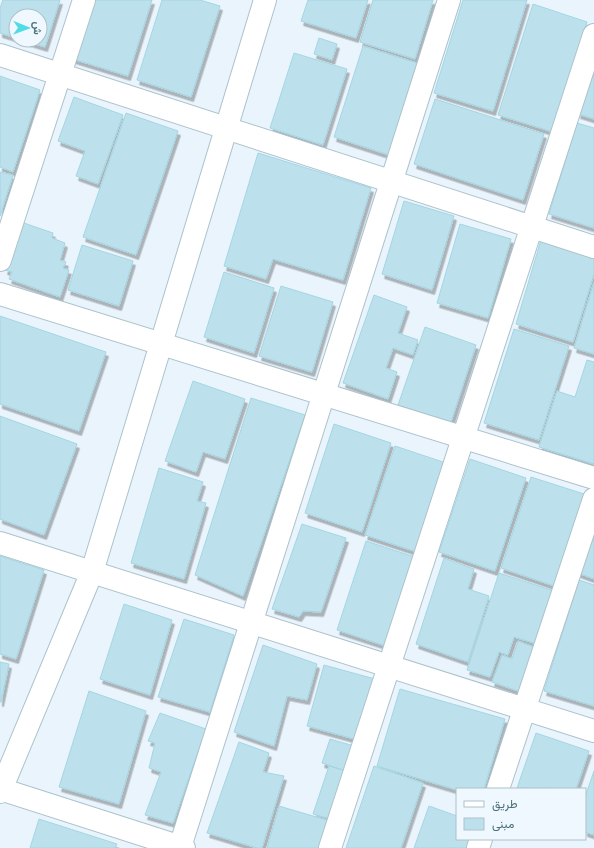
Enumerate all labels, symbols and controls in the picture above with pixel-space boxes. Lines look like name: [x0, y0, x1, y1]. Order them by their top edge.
north arrow: [8, 8, 48, 48]
text: ش: [31, 21, 44, 35]
legend: [456, 788, 586, 840]
text: طريق: [492, 797, 518, 812]
text: مبنى: [492, 817, 514, 832]

